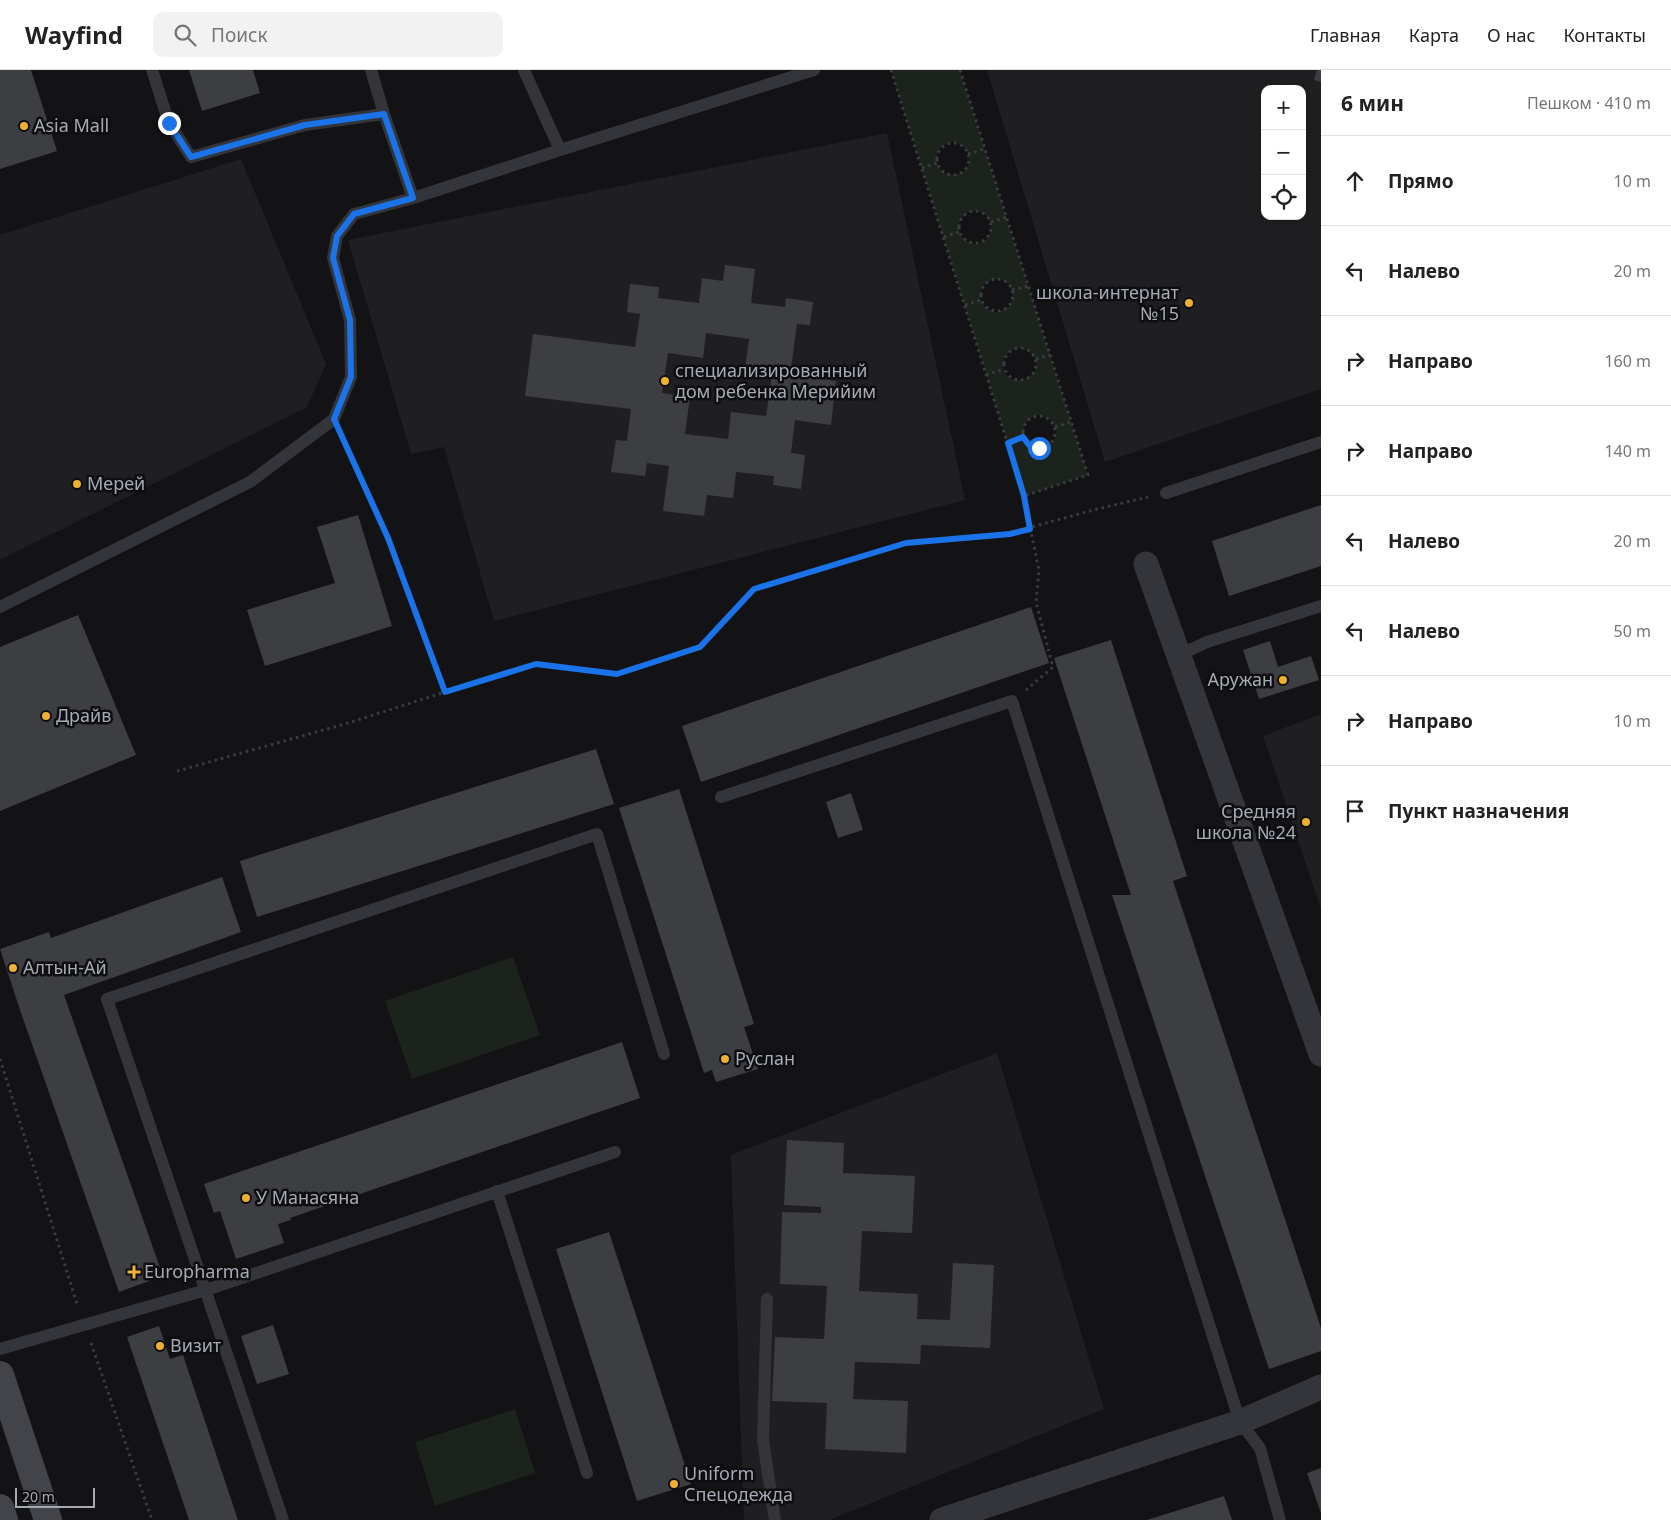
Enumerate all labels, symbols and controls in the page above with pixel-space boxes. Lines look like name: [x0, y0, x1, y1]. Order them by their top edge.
search box: [153, 12, 503, 57]
text: Wayfind: [25, 18, 123, 51]
icon: search: [171, 21, 199, 49]
text: Поиск: [211, 22, 268, 48]
text: Главная: [1310, 23, 1381, 47]
text: Карта: [1409, 23, 1459, 47]
text: О нас: [1487, 23, 1535, 47]
text: Контакты: [1563, 23, 1646, 47]
map controls: [1261, 85, 1306, 220]
button: +: [1261, 85, 1306, 130]
text: 6 мин: [1341, 89, 1404, 117]
text: Пешком · 410 m: [1527, 92, 1651, 114]
route end: [158, 112, 181, 135]
place label: Asia Mall: [34, 113, 109, 137]
marker: Asia Mall: [18, 120, 30, 132]
button: −: [1261, 130, 1306, 175]
icon: ahead: [1341, 167, 1369, 195]
text: Прямо: [1388, 168, 1454, 194]
text: 10 m: [1614, 170, 1651, 192]
button: locate: [1261, 175, 1306, 220]
icon: left: [1341, 257, 1369, 285]
text: Налево: [1388, 258, 1460, 284]
text: 20 m: [1614, 260, 1651, 282]
place label: школа-интернат №15: [1036, 280, 1180, 325]
marker: школа-интернат №15: [1183, 297, 1195, 309]
icon: right: [1341, 347, 1369, 375]
text: Направо: [1388, 348, 1473, 374]
text: 160 m: [1604, 350, 1651, 372]
place label: специализированный дом ребенка Мерийим: [675, 358, 876, 403]
marker: специализированный дом ребенка Мерийим: [659, 375, 671, 387]
route start: [1028, 437, 1051, 460]
icon: right: [1341, 437, 1369, 465]
text: Направо: [1388, 438, 1473, 464]
text: 140 m: [1604, 440, 1651, 462]
place label: Мерей: [87, 471, 145, 495]
marker: Мерей: [71, 478, 83, 490]
icon: left: [1341, 527, 1369, 555]
text: Налево: [1388, 528, 1460, 554]
text: 20 m: [1614, 530, 1651, 552]
icon: left: [1341, 617, 1369, 645]
text: Налево: [1388, 618, 1460, 644]
text: 50 m: [1614, 620, 1651, 642]
place label: Аружан: [1208, 667, 1273, 691]
marker: Аружан: [1277, 674, 1289, 686]
place label: Драйв: [56, 703, 111, 727]
icon: right: [1341, 707, 1369, 735]
text: Направо: [1388, 708, 1473, 734]
marker: Драйв: [40, 710, 52, 722]
text: 10 m: [1614, 710, 1651, 732]
icon: arrive: [1341, 797, 1369, 825]
text: Пункт назначения: [1388, 798, 1569, 824]
place label: Средняя школа №24: [1196, 799, 1296, 844]
marker: Средняя школа №24: [1300, 816, 1312, 828]
place label: Алтын-Ай: [23, 955, 107, 979]
marker: Алтын-Ай: [7, 962, 19, 974]
place label: Руслан: [735, 1046, 795, 1070]
marker: Руслан: [719, 1053, 731, 1065]
place label: У Манасяна: [256, 1185, 359, 1209]
marker: У Манасяна: [240, 1192, 252, 1204]
place label: Europharma: [144, 1259, 250, 1283]
marker: Europharma: [128, 1266, 140, 1278]
place label: Визит: [170, 1333, 222, 1357]
marker: Визит: [154, 1340, 166, 1352]
place label: Uniform Спецодежда: [684, 1461, 793, 1506]
marker: Uniform Спецодежда: [668, 1478, 680, 1490]
scale bar: [15, 1485, 95, 1508]
text: 20 m: [22, 1487, 55, 1506]

